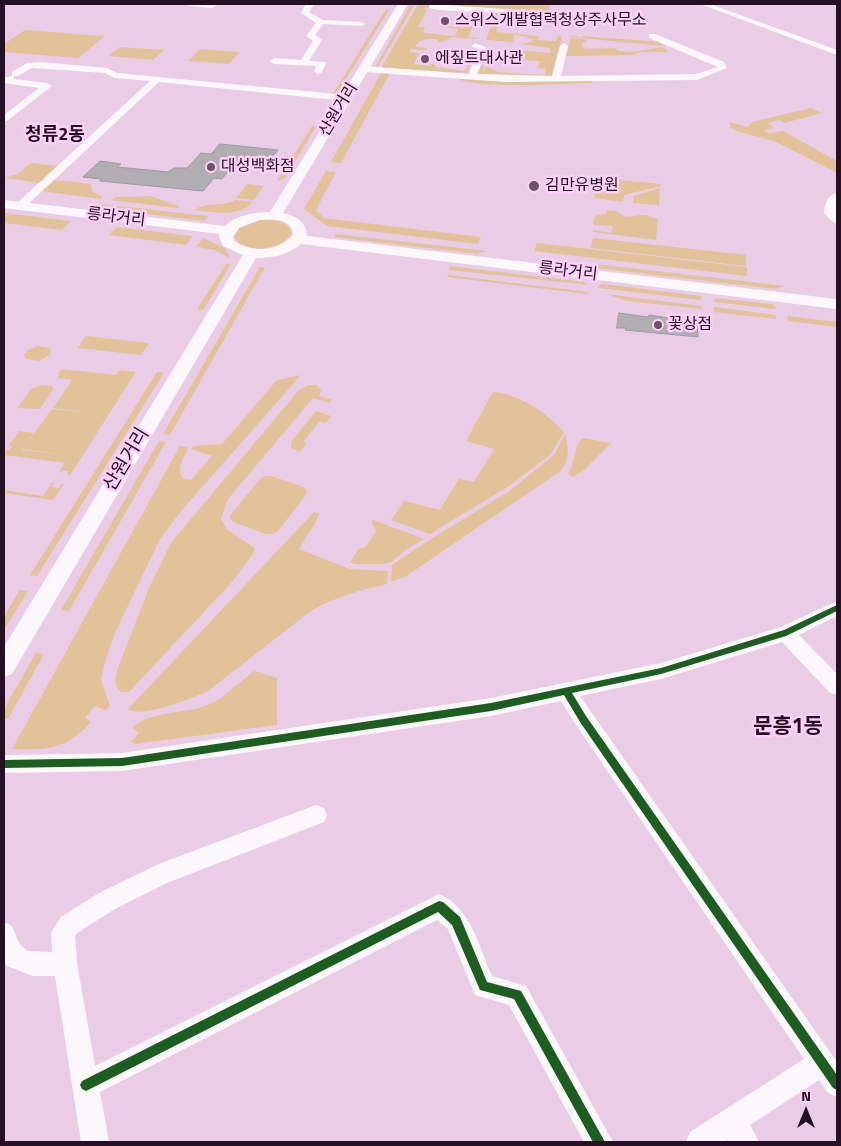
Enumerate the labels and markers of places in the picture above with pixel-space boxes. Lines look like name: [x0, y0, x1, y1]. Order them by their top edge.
place label: 스위스개발협력청상주사무소: [455, 11, 646, 31]
marker: 스위스개발협력청상주사무소: [439, 15, 451, 27]
place label: 에짚트대사관: [435, 49, 523, 69]
marker: 에짚트대사관: [419, 53, 431, 65]
place label: 대성백화점: [221, 157, 295, 177]
marker: 대성백화점: [205, 161, 217, 173]
place label: 김만유병원: [545, 176, 619, 196]
marker: 김만유병원: [527, 179, 541, 193]
place label: 꽃상점: [668, 315, 712, 335]
marker: 꽃상점: [652, 319, 664, 331]

